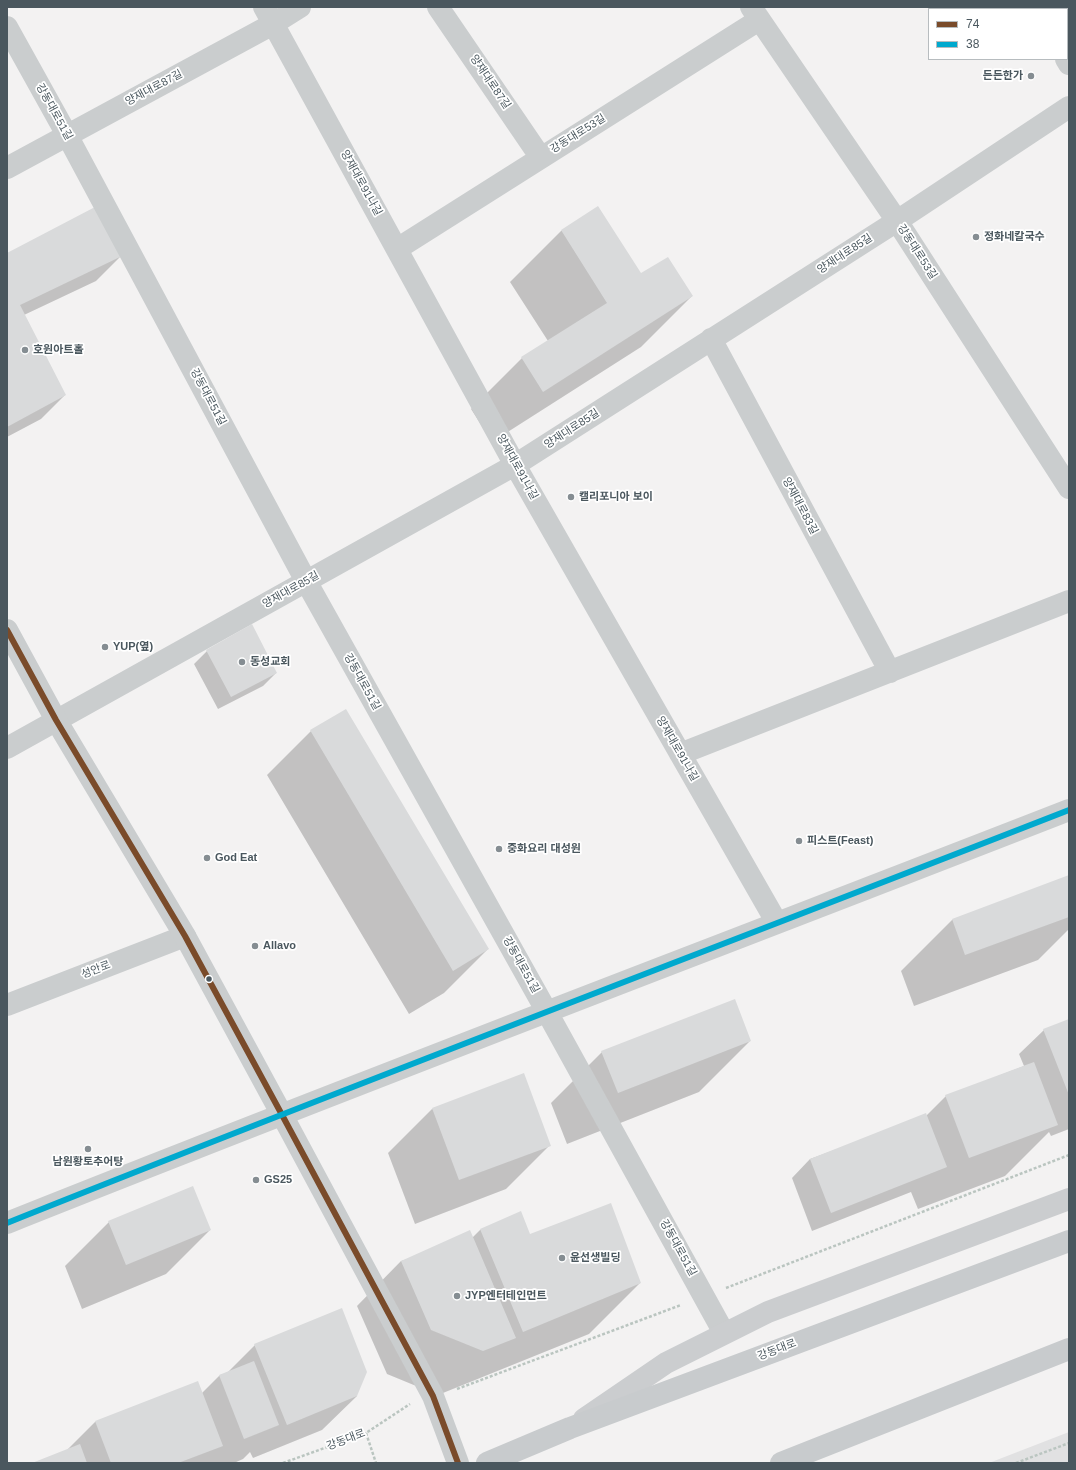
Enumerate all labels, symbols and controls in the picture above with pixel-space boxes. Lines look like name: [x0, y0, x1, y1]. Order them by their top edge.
legend: [928, 8, 1068, 60]
text: 74: [966, 17, 979, 31]
text: 38: [966, 37, 979, 51]
street label: 양재대로87길: [467, 52, 513, 112]
street label: 양재대로87길: [123, 67, 185, 109]
place label: 든든한가: [983, 69, 1023, 83]
marker: 든든한가: [1026, 71, 1036, 81]
street label: 강동대로51길: [33, 81, 75, 143]
street label: 강동대로53길: [548, 112, 608, 156]
street label: 양재대로91나길: [338, 148, 384, 218]
street label: 강동대로53길: [894, 222, 940, 282]
place label: 정화네칼국수: [984, 230, 1045, 244]
street label: 양재대로85길: [815, 231, 875, 277]
marker: 정화네칼국수: [971, 232, 981, 242]
place label: 호원아트홀: [33, 343, 84, 357]
marker: 호원아트홀: [20, 345, 30, 355]
street label: 강동대로51길: [187, 366, 229, 428]
street label: 양재대로85길: [542, 406, 602, 452]
street label: 양재대로91나길: [494, 432, 540, 502]
street label: 양재대로83길: [779, 475, 821, 537]
place label: 캘리포니아 보이: [579, 490, 653, 504]
marker: 캘리포니아 보이: [566, 492, 576, 502]
street label: 양재대로85길: [260, 569, 322, 611]
place label: YUP(옆): [113, 640, 153, 654]
marker: YUP(옆): [100, 642, 110, 652]
street label: 강동대로51길: [341, 651, 383, 713]
place label: 동성교회: [250, 655, 290, 669]
marker: 동성교회: [237, 657, 247, 667]
street label: 양재대로91나길: [653, 714, 701, 784]
place label: 피스트(Feast): [807, 834, 873, 848]
marker: 피스트(Feast): [794, 836, 804, 846]
place label: 중화요리 대성원: [507, 842, 581, 856]
marker: 중화요리 대성원: [494, 844, 504, 854]
place label: God Eat: [215, 851, 257, 865]
marker: God Eat: [202, 853, 212, 863]
street label: 강동대로51길: [500, 934, 542, 996]
place label: Allavo: [263, 939, 296, 953]
marker: Allavo: [250, 941, 260, 951]
street label: 성안로: [79, 958, 113, 982]
unlabelled marker: [204, 974, 214, 984]
marker: 남원황토추어탕: [83, 1144, 93, 1154]
place label: 남원황토추어탕: [53, 1155, 123, 1169]
place label: GS25: [264, 1173, 292, 1187]
marker: GS25: [251, 1175, 261, 1185]
street label: 강동대로51길: [657, 1217, 699, 1279]
place label: 윤선생빌딩: [570, 1251, 621, 1265]
marker: 윤선생빌딩: [557, 1253, 567, 1263]
place label: JYP엔터테인먼트: [465, 1289, 547, 1303]
marker: JYP엔터테인먼트: [452, 1291, 462, 1301]
street label: 강동대로: [756, 1337, 798, 1363]
street label: 강동대로: [325, 1427, 367, 1453]

